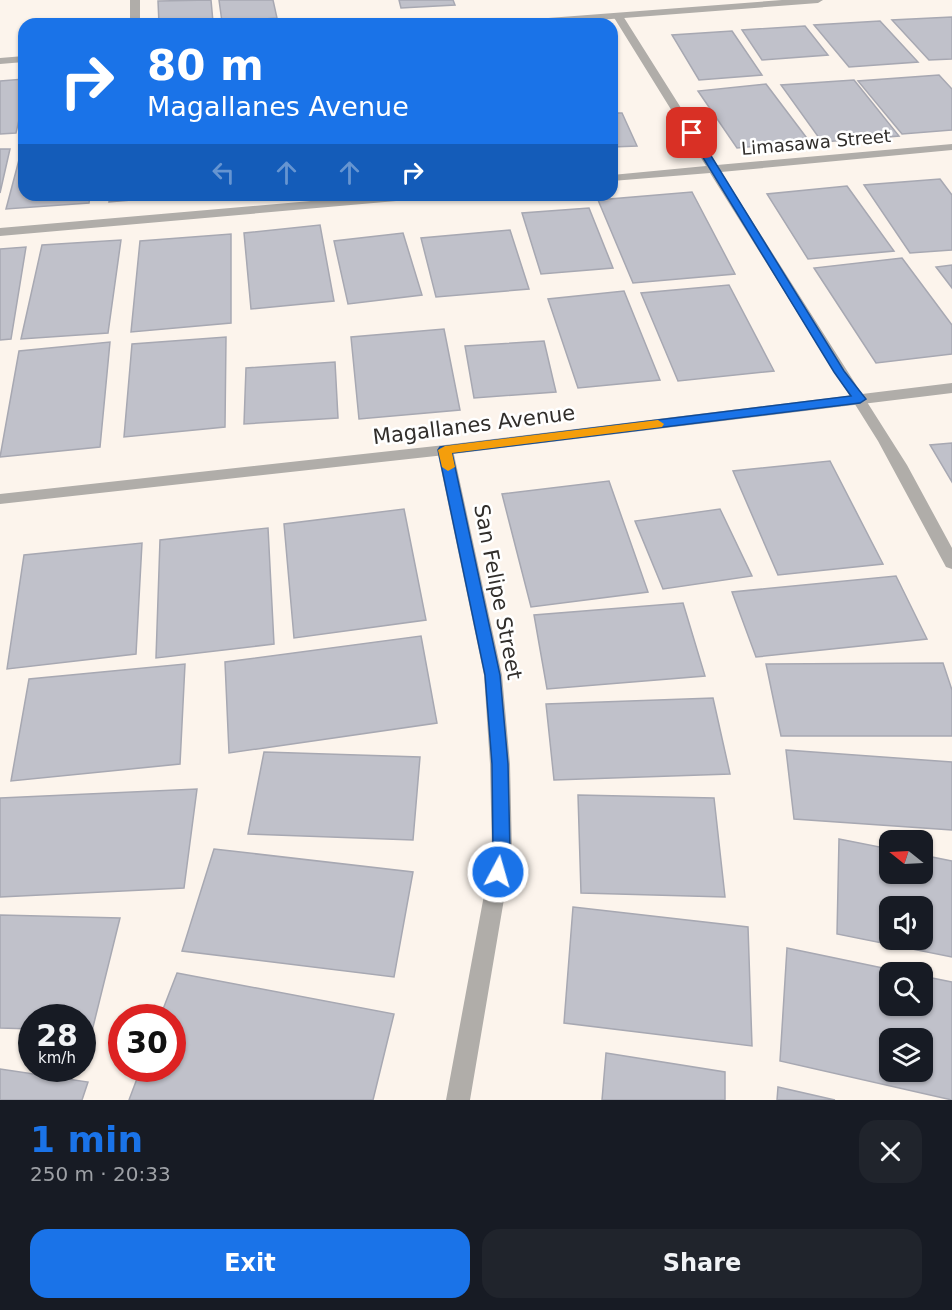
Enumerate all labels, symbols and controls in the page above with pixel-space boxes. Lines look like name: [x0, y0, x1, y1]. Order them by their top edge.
text: 80 m: [147, 41, 264, 90]
icon: right: [48, 42, 126, 120]
text: Magallanes Avenue: [147, 91, 409, 122]
pin: [666, 107, 717, 158]
icon: arrive: [675, 116, 708, 149]
street label: Limasawa Street: [740, 125, 892, 159]
icon: left: [207, 156, 240, 189]
icon: ahead: [270, 156, 303, 189]
icon: ahead: [333, 156, 366, 189]
icon: right: [396, 156, 429, 189]
street label: Magallanes Avenue: [371, 401, 577, 449]
street label: San Felipe Street: [469, 502, 527, 682]
north arrow: [879, 830, 933, 884]
map controls: [879, 830, 933, 1082]
position arrow: [466, 840, 530, 904]
button: sound: [879, 896, 933, 950]
button: search: [879, 962, 933, 1016]
speed limit sign: 30: [108, 1004, 186, 1082]
text: 28: [36, 1018, 78, 1053]
button: layers: [879, 1028, 933, 1082]
text: km/h: [38, 1049, 76, 1067]
text: 1 min: [30, 1119, 143, 1160]
button: close: [859, 1120, 922, 1183]
text: 250 m · 20:33: [30, 1162, 171, 1186]
button: Exit: [30, 1229, 470, 1298]
button: Share: [482, 1229, 922, 1298]

